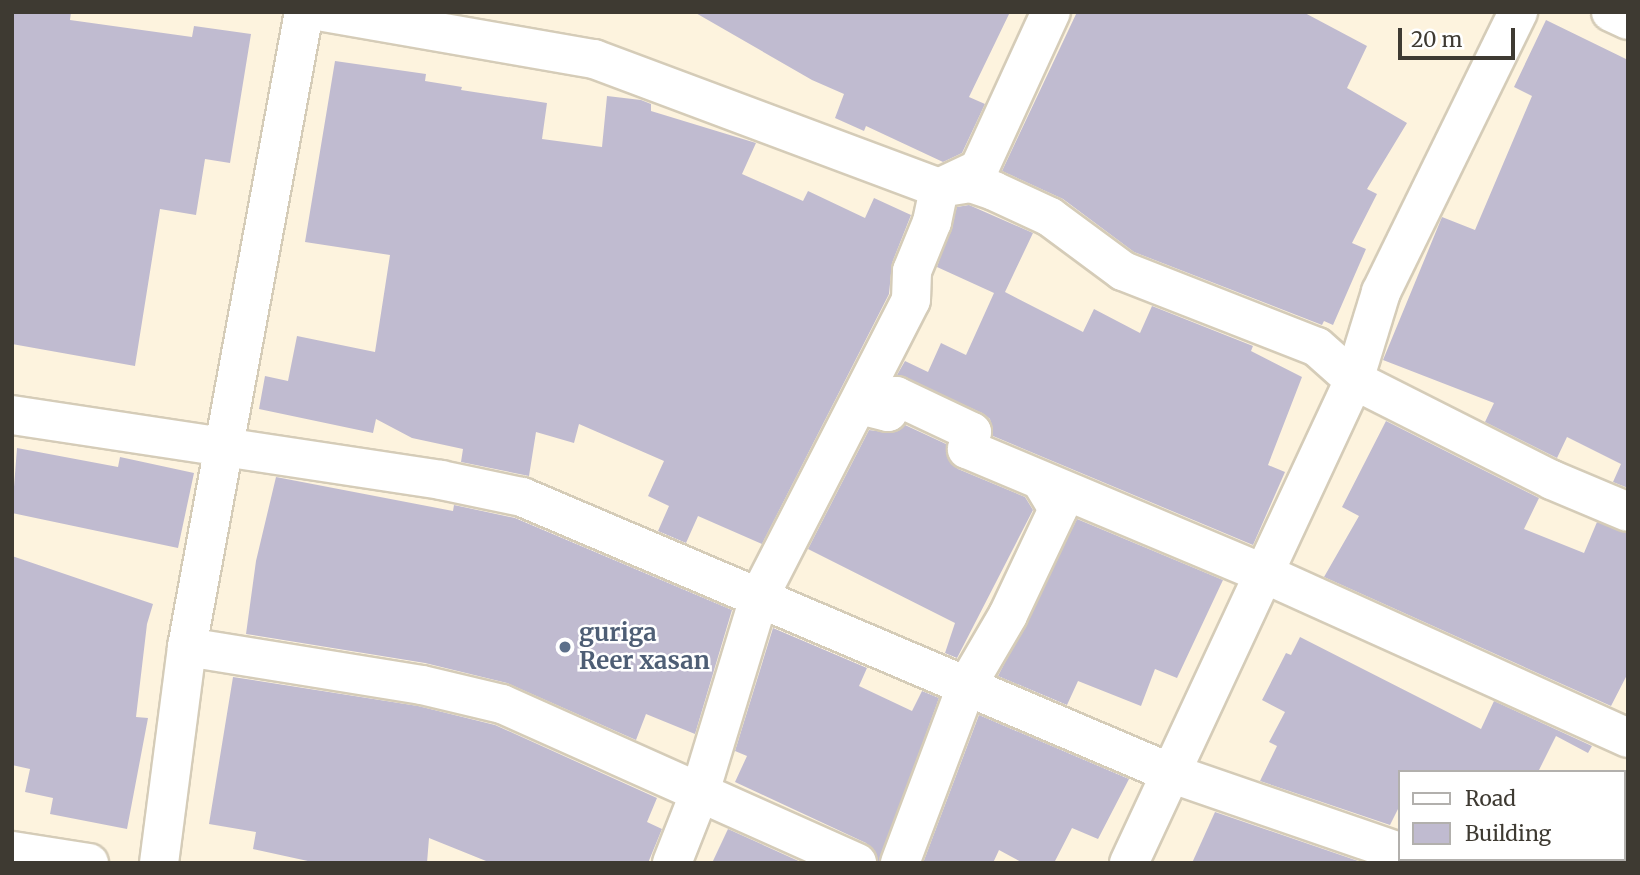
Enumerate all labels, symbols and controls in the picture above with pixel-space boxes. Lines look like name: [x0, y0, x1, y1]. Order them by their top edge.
scale bar: [1402, 14, 1519, 58]
text: 20 m: [1411, 26, 1462, 53]
place label: guriga Reer xasan: [579, 619, 710, 675]
marker: guriga Reer xasan: [557, 639, 573, 655]
legend: [1398, 770, 1626, 861]
text: Road: [1465, 785, 1516, 812]
text: Building: [1465, 820, 1551, 847]

